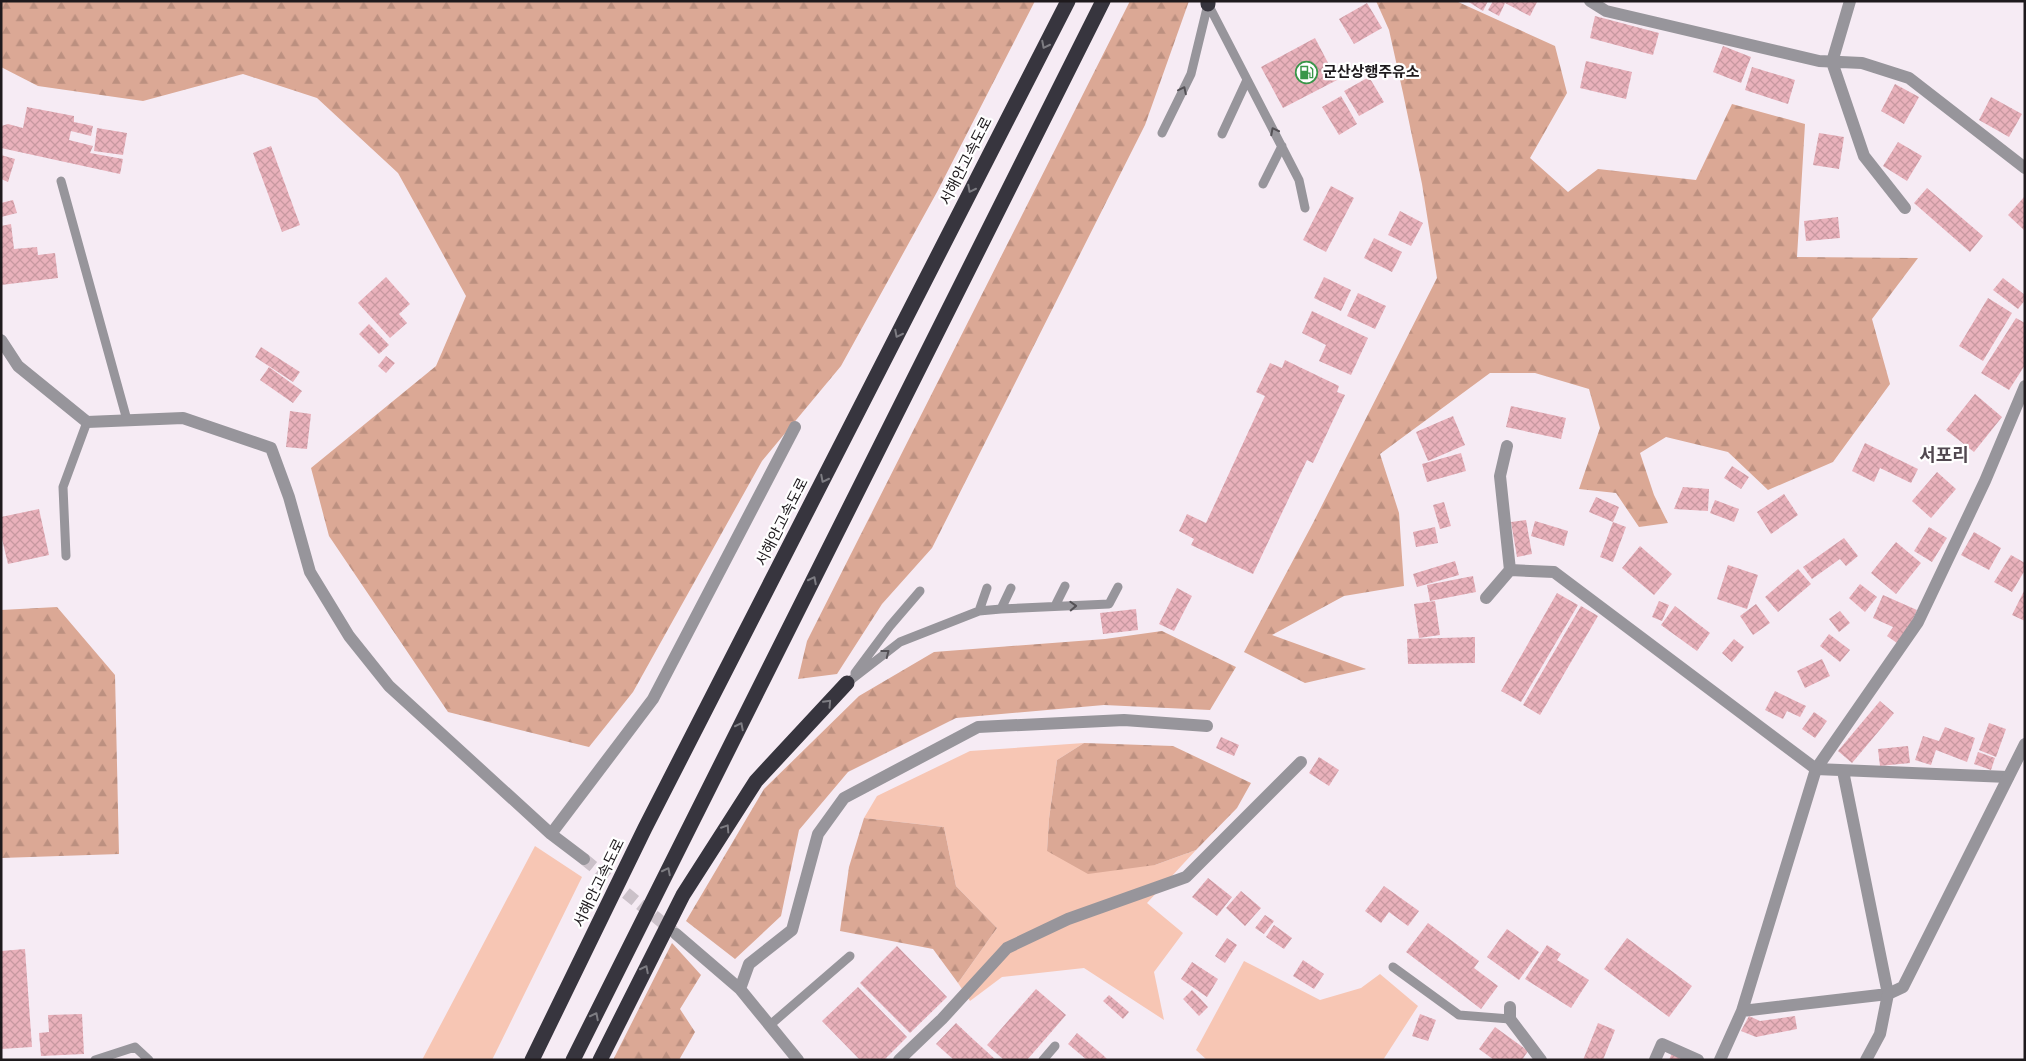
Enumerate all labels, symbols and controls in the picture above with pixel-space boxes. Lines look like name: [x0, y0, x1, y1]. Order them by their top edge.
one-way arrow: [1041, 39, 1051, 48]
fuel station icon: 군산상행주유소: [1295, 60, 1319, 84]
place label: 군산상행주유소: [1323, 62, 1420, 80]
one-way arrow: [1177, 86, 1188, 95]
street label: 서해안고속도로: [935, 113, 995, 208]
one-way arrow: [1270, 127, 1280, 136]
one-way arrow: [967, 184, 977, 193]
one-way arrow: [893, 329, 904, 338]
district label: 서포리: [1919, 443, 1969, 465]
street label: 서해안고속도로: [751, 474, 811, 569]
one-way arrow: [820, 474, 830, 483]
one-way arrow: [807, 577, 817, 586]
one-way arrow: [1070, 600, 1078, 611]
one-way arrow: [880, 650, 890, 659]
one-way arrow: [822, 700, 831, 709]
one-way arrow: [734, 722, 744, 731]
one-way arrow: [719, 825, 729, 834]
street label: 서해안고속도로: [569, 835, 627, 930]
one-way arrow: [661, 867, 672, 876]
one-way arrow: [639, 966, 649, 975]
one-way arrow: [589, 1012, 599, 1021]

